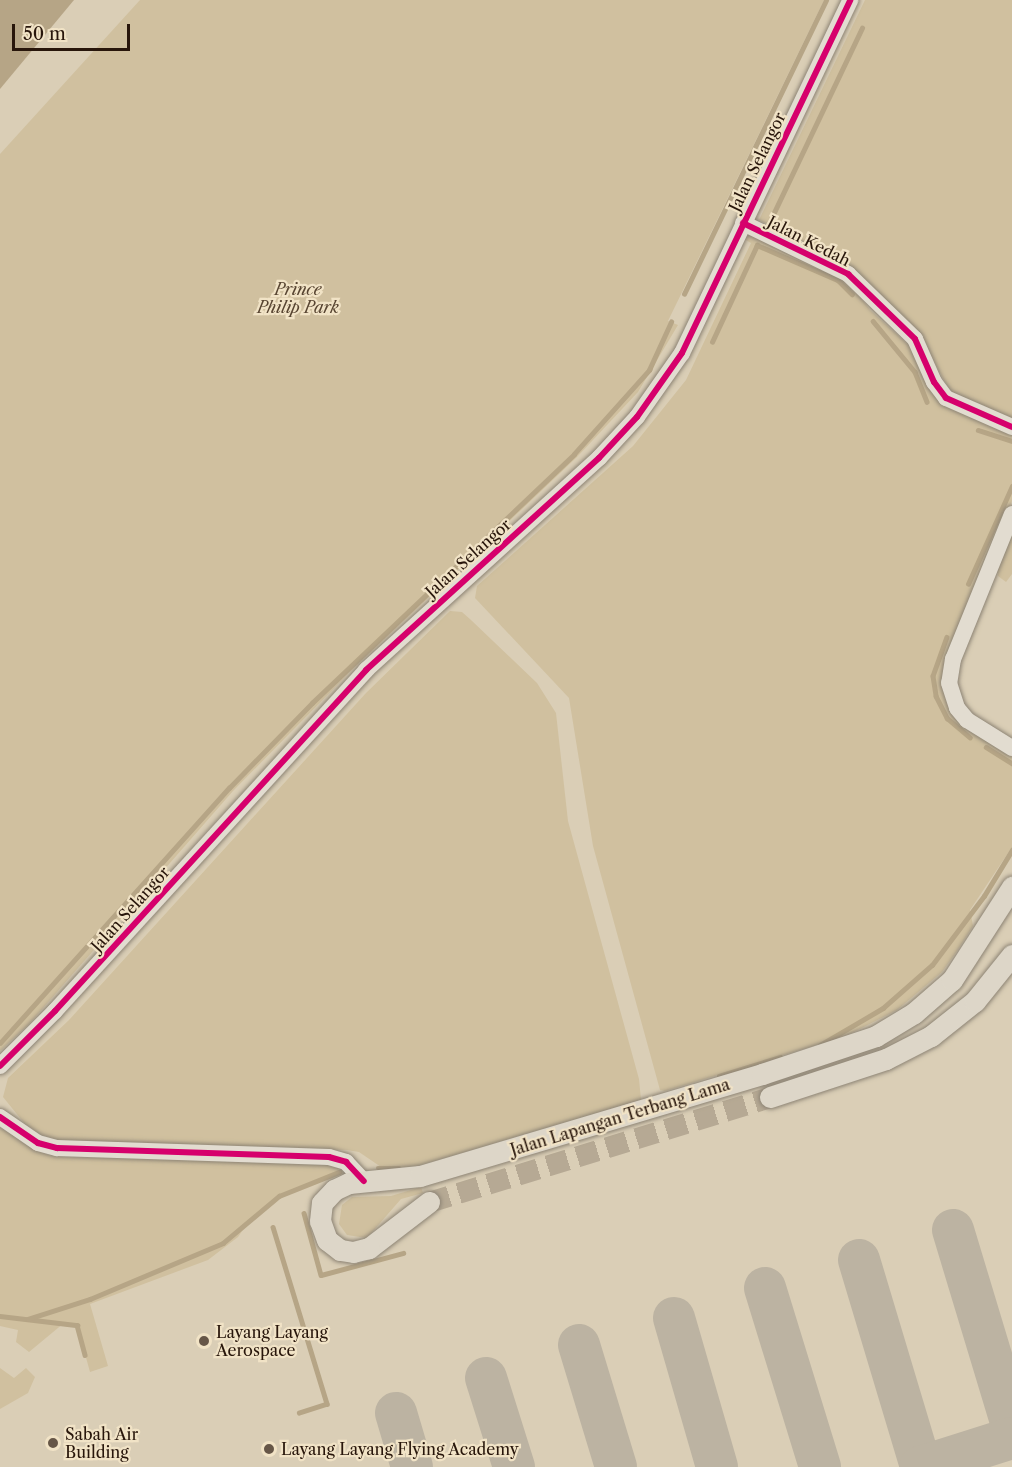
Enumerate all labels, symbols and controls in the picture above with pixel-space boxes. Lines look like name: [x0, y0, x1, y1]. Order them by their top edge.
scale bar: [15, 12, 134, 50]
text: 50 m: [23, 23, 66, 45]
street label: Jalan Selangor: [725, 109, 789, 215]
street label: Jalan Kedah: [764, 212, 854, 270]
park label: Prince Philip Park: [257, 279, 339, 317]
street label: Jalan Selangor: [421, 515, 515, 601]
street label: Jalan Selangor: [87, 862, 173, 956]
street label: Jalan Lapangan Terbang Lama: [508, 1074, 732, 1160]
place label: Layang Layang Aerospace: [216, 1322, 328, 1360]
marker: Layang Layang Aerospace: [197, 1334, 211, 1348]
place label: Sabah Air Building: [65, 1424, 139, 1462]
marker: Sabah Air Building: [46, 1436, 60, 1450]
place label: Layang Layang Flying Academy: [281, 1439, 519, 1459]
marker: Layang Layang Flying Academy: [262, 1442, 276, 1456]

